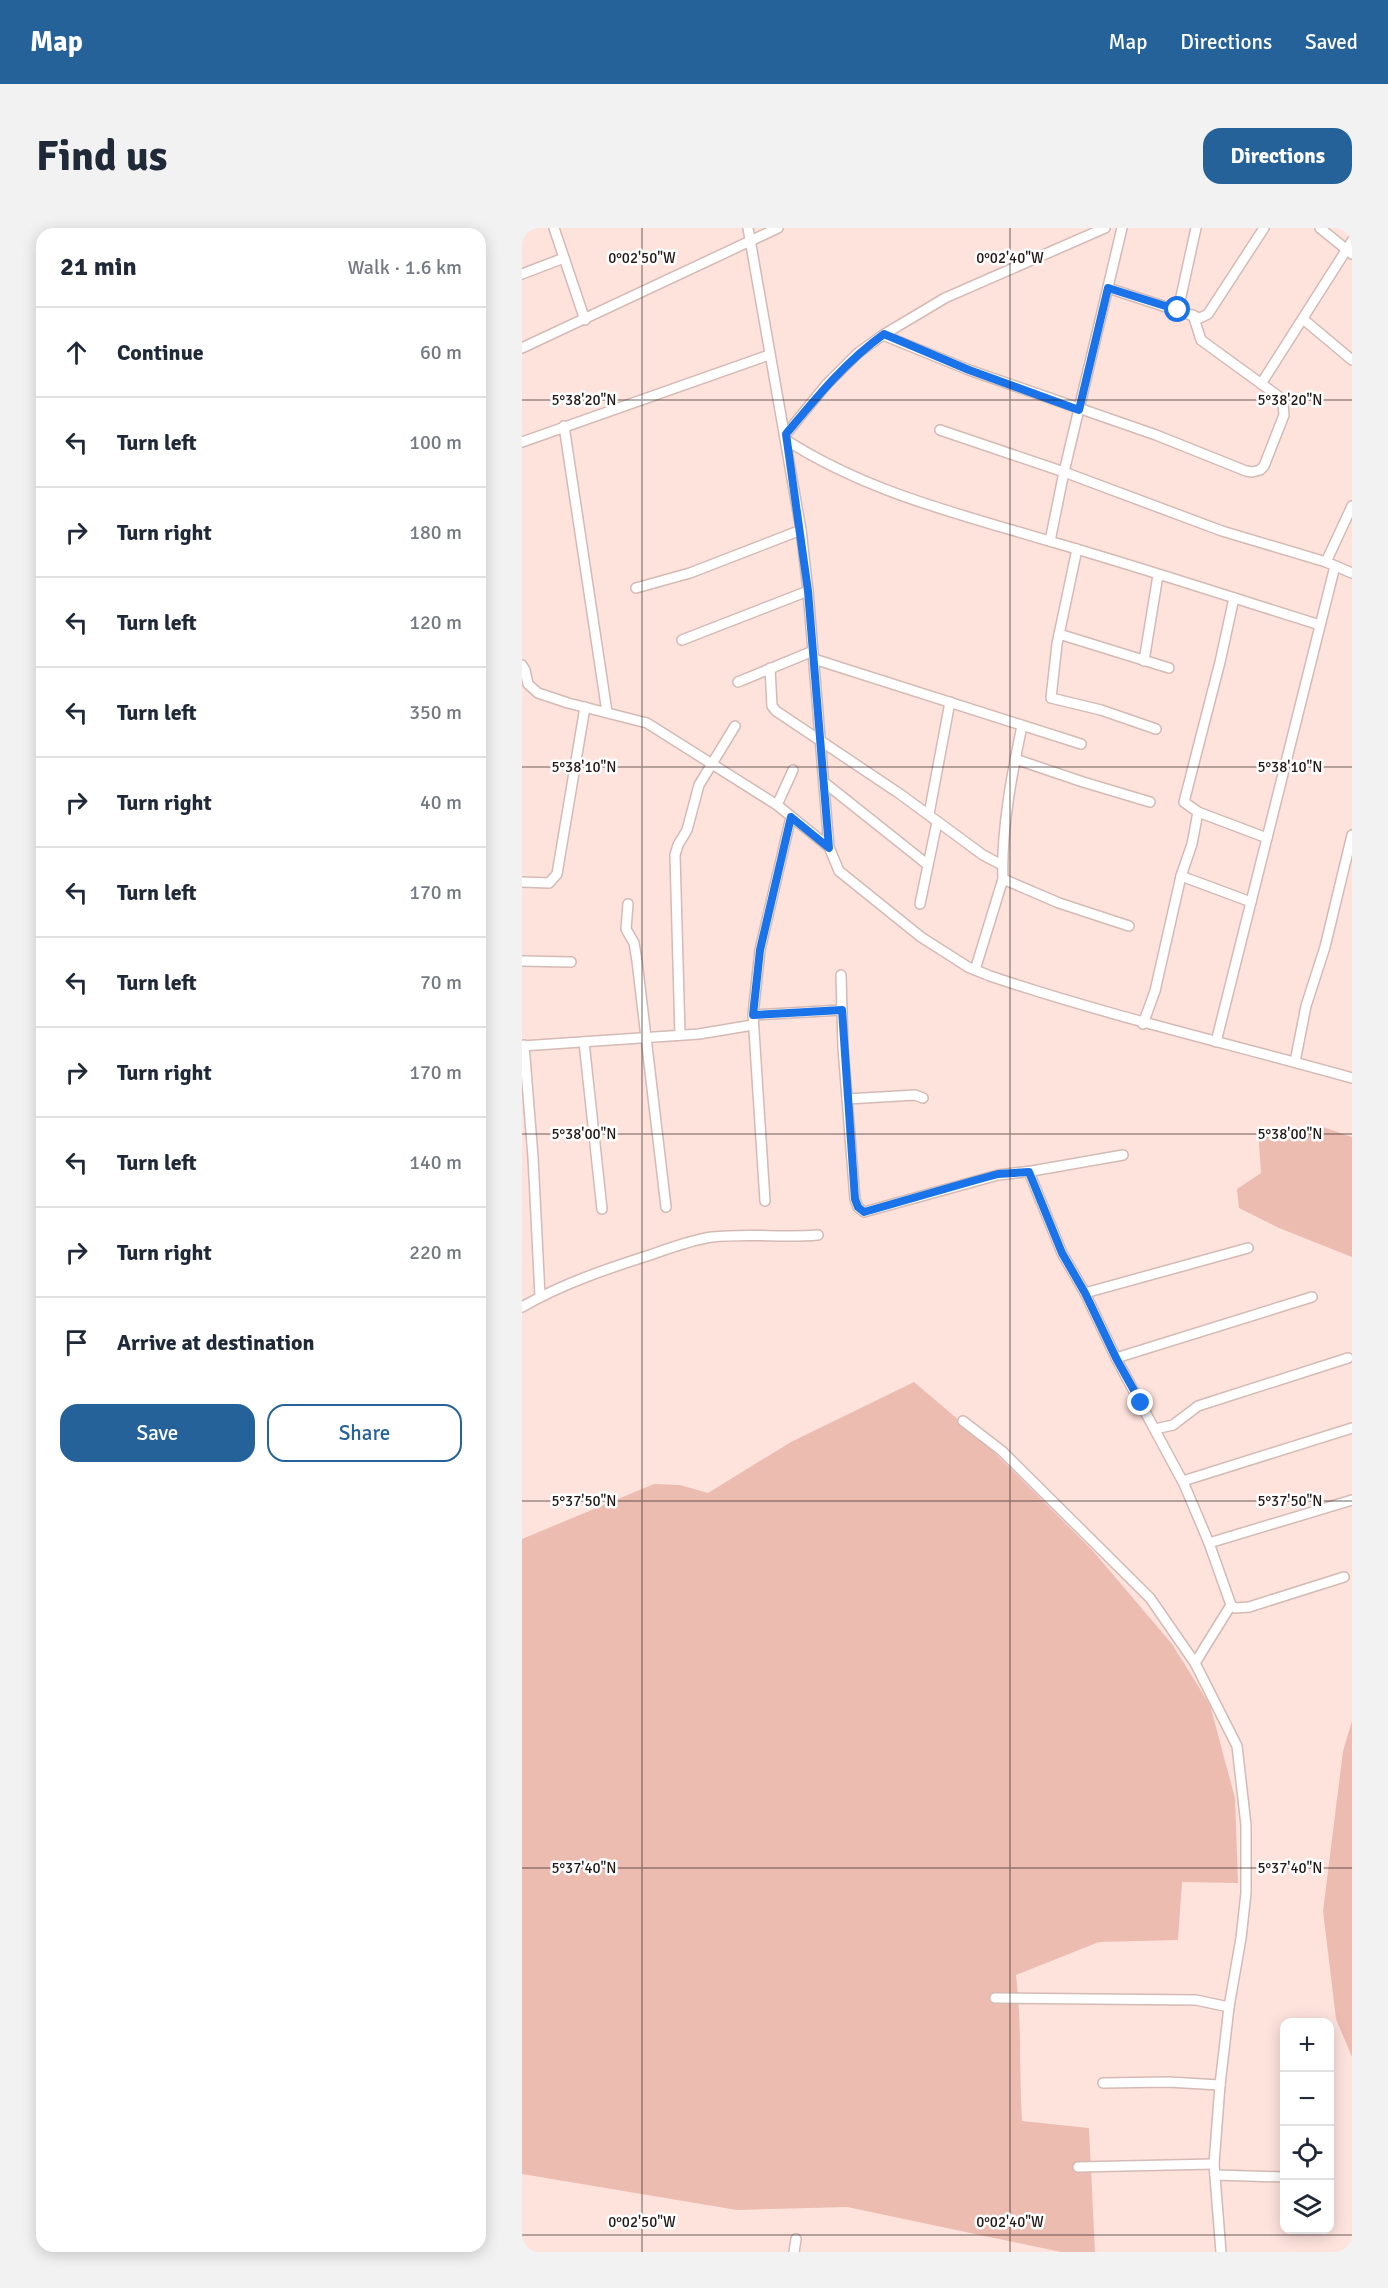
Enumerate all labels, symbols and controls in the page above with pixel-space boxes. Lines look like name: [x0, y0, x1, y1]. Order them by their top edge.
text: Map: [30, 25, 83, 59]
text: Map: [1109, 29, 1147, 55]
text: Directions: [1180, 29, 1272, 55]
text: Saved: [1305, 29, 1358, 55]
button: Directions: [1203, 128, 1352, 184]
text: Find us: [36, 131, 167, 182]
text: 0°02'50"W: [608, 249, 676, 267]
text: 0°02'40"W: [976, 249, 1044, 267]
text: 21 min: [60, 251, 137, 283]
text: Walk · 1.6 km: [348, 255, 462, 280]
route start: [1164, 296, 1190, 322]
icon: ahead: [60, 336, 93, 369]
text: Continue: [117, 339, 204, 366]
text: 60 m: [420, 340, 462, 365]
text: 5°38'20"N: [551, 391, 617, 409]
text: 5°38'20"N: [1257, 391, 1323, 409]
icon: left: [60, 426, 93, 459]
text: Turn left: [117, 429, 197, 456]
text: 100 m: [409, 430, 462, 455]
icon: right: [60, 516, 93, 549]
text: Turn right: [117, 519, 212, 546]
text: 180 m: [409, 520, 462, 545]
icon: left: [60, 606, 93, 639]
text: Turn left: [117, 609, 197, 636]
text: 120 m: [409, 610, 462, 635]
icon: left: [60, 696, 93, 729]
text: Turn left: [117, 699, 197, 726]
text: 350 m: [409, 700, 462, 725]
text: 5°38'10"N: [551, 758, 617, 776]
text: 5°38'10"N: [1257, 758, 1323, 776]
icon: right: [60, 786, 93, 819]
text: Turn right: [117, 789, 212, 816]
text: 40 m: [420, 790, 462, 815]
icon: left: [60, 876, 93, 909]
text: Turn left: [117, 879, 197, 906]
text: 170 m: [409, 880, 462, 905]
icon: left: [60, 966, 93, 999]
text: Turn left: [117, 969, 197, 996]
text: 70 m: [420, 970, 462, 995]
icon: right: [60, 1056, 93, 1089]
text: Turn right: [117, 1059, 212, 1086]
text: 170 m: [409, 1060, 462, 1085]
text: 5°38'00"N: [551, 1125, 617, 1143]
text: 5°38'00"N: [1257, 1125, 1323, 1143]
icon: left: [60, 1146, 93, 1179]
text: Turn left: [117, 1149, 197, 1176]
text: 140 m: [409, 1150, 462, 1175]
icon: right: [60, 1236, 93, 1269]
text: Turn right: [117, 1239, 212, 1266]
text: 220 m: [409, 1240, 462, 1265]
icon: arrive: [60, 1326, 93, 1359]
text: Arrive at destination: [117, 1329, 314, 1356]
route end: [1127, 1389, 1153, 1415]
button: Save: [60, 1404, 255, 1462]
button: Share: [267, 1404, 462, 1462]
text: 5°37'50"N: [551, 1492, 617, 1510]
text: 5°37'50"N: [1257, 1492, 1323, 1510]
text: 5°37'40"N: [551, 1859, 617, 1877]
text: 5°37'40"N: [1257, 1859, 1323, 1877]
map controls: [1280, 2018, 1334, 2234]
button: +: [1280, 2018, 1334, 2072]
button: −: [1280, 2072, 1334, 2126]
button: locate: [1280, 2126, 1334, 2180]
button: layers: [1280, 2180, 1334, 2234]
text: 0°02'50"W: [608, 2213, 676, 2231]
text: 0°02'40"W: [976, 2213, 1044, 2231]

